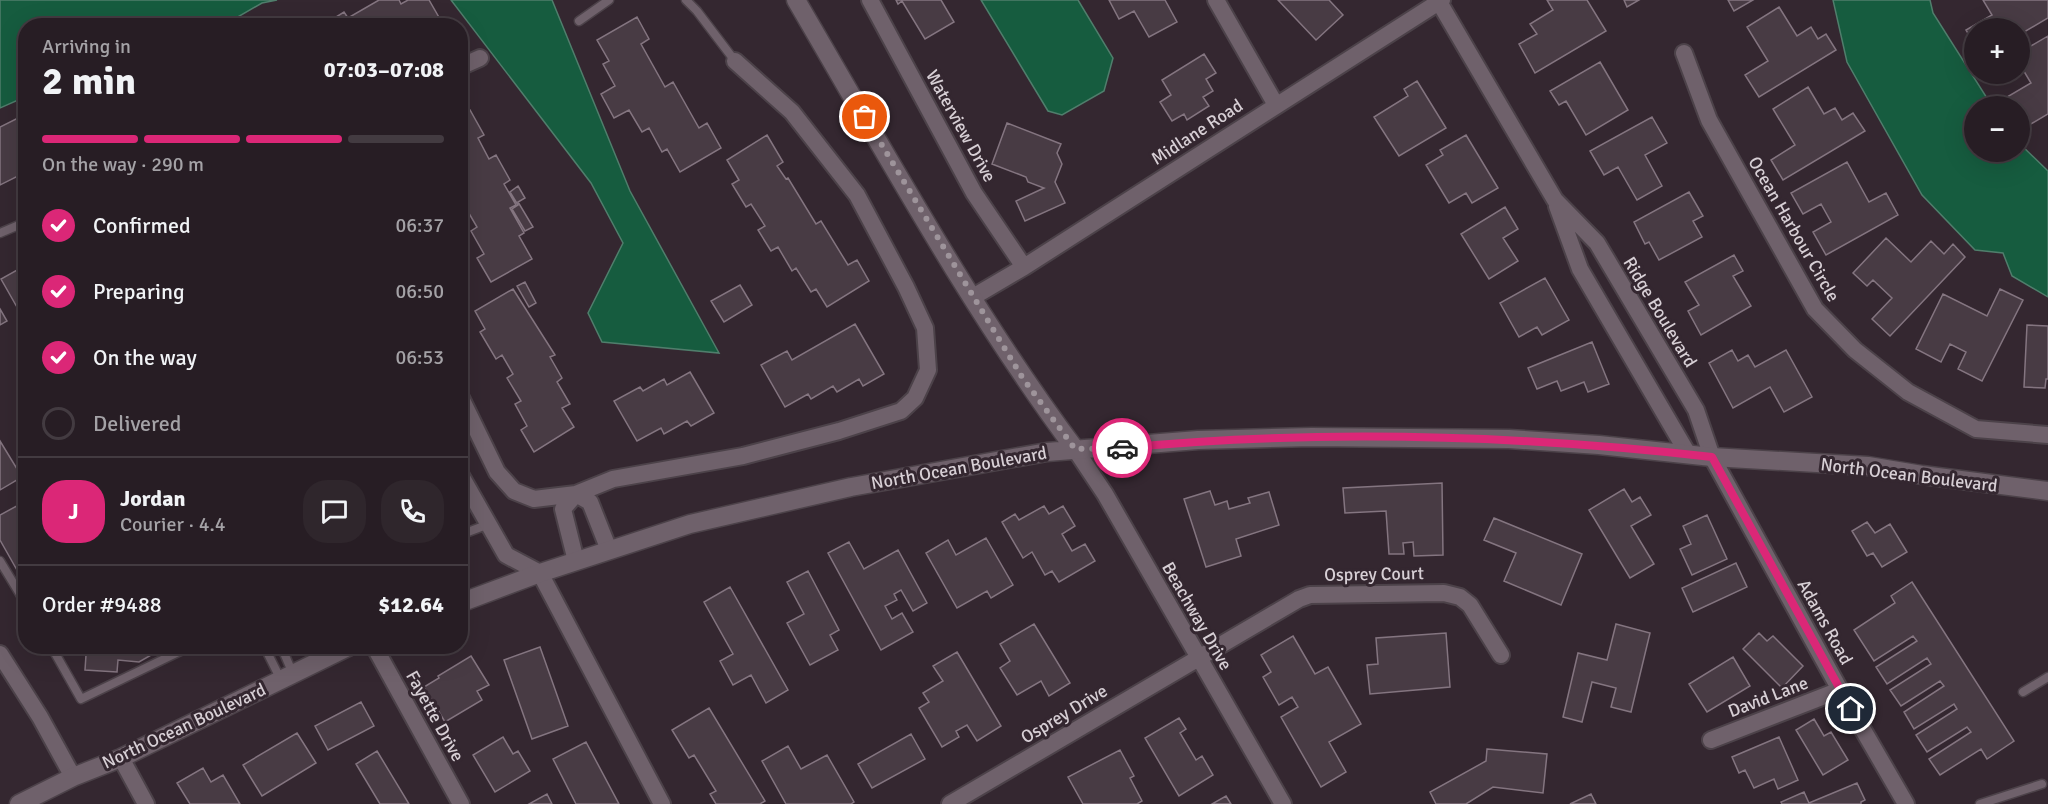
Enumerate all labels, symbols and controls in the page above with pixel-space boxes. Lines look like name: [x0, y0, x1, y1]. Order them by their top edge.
map controls: [1964, 18, 2030, 162]
button: +: [1964, 18, 2030, 84]
text: Arriving in: [42, 34, 131, 59]
text: 07:03–07:08: [324, 56, 444, 83]
text: 2 min: [42, 57, 136, 105]
street label: Waterview Drive: [921, 66, 1001, 186]
pin: [839, 91, 890, 142]
street label: Midlane Road: [1147, 94, 1247, 170]
button: −: [1964, 96, 2030, 162]
icon: bag: [848, 100, 881, 133]
text: On the way · 290 m: [42, 152, 204, 177]
street label: Ocean Harbour Circle: [1743, 153, 1845, 305]
icon: check: [42, 209, 75, 242]
text: Confirmed: [93, 212, 191, 239]
text: 06:37: [395, 213, 444, 238]
street label: Ridge Boulevard: [1618, 253, 1702, 371]
icon: check: [42, 275, 75, 308]
text: Preparing: [93, 278, 185, 305]
text: 06:50: [395, 279, 444, 304]
icon: check: [42, 341, 75, 374]
text: On the way: [93, 344, 197, 371]
text: 06:53: [395, 345, 444, 370]
text: Delivered: [93, 410, 181, 437]
courier: [1092, 418, 1152, 478]
icon: car: [1106, 432, 1139, 465]
street label: North Ocean Boulevard: [869, 442, 1049, 494]
street label: North Ocean Boulevard: [1819, 453, 1999, 497]
button: chat: [303, 480, 366, 543]
button: phone: [381, 480, 444, 543]
text: Jordan: [120, 485, 186, 512]
text: J: [68, 498, 79, 525]
text: Courier · 4.4: [120, 512, 226, 537]
street label: Beachway Drive: [1157, 558, 1237, 674]
street label: Osprey Court: [1324, 562, 1424, 586]
street label: Adams Road: [1793, 575, 1857, 669]
text: Order #9488: [42, 591, 162, 618]
text: $12.64: [378, 591, 444, 618]
street label: Fayette Drive: [401, 667, 469, 765]
street label: David Lane: [1725, 672, 1811, 722]
street label: North Ocean Boulevard: [99, 678, 269, 774]
street label: Osprey Drive: [1017, 680, 1111, 748]
pin: [1825, 683, 1876, 734]
icon: home: [1834, 692, 1867, 725]

